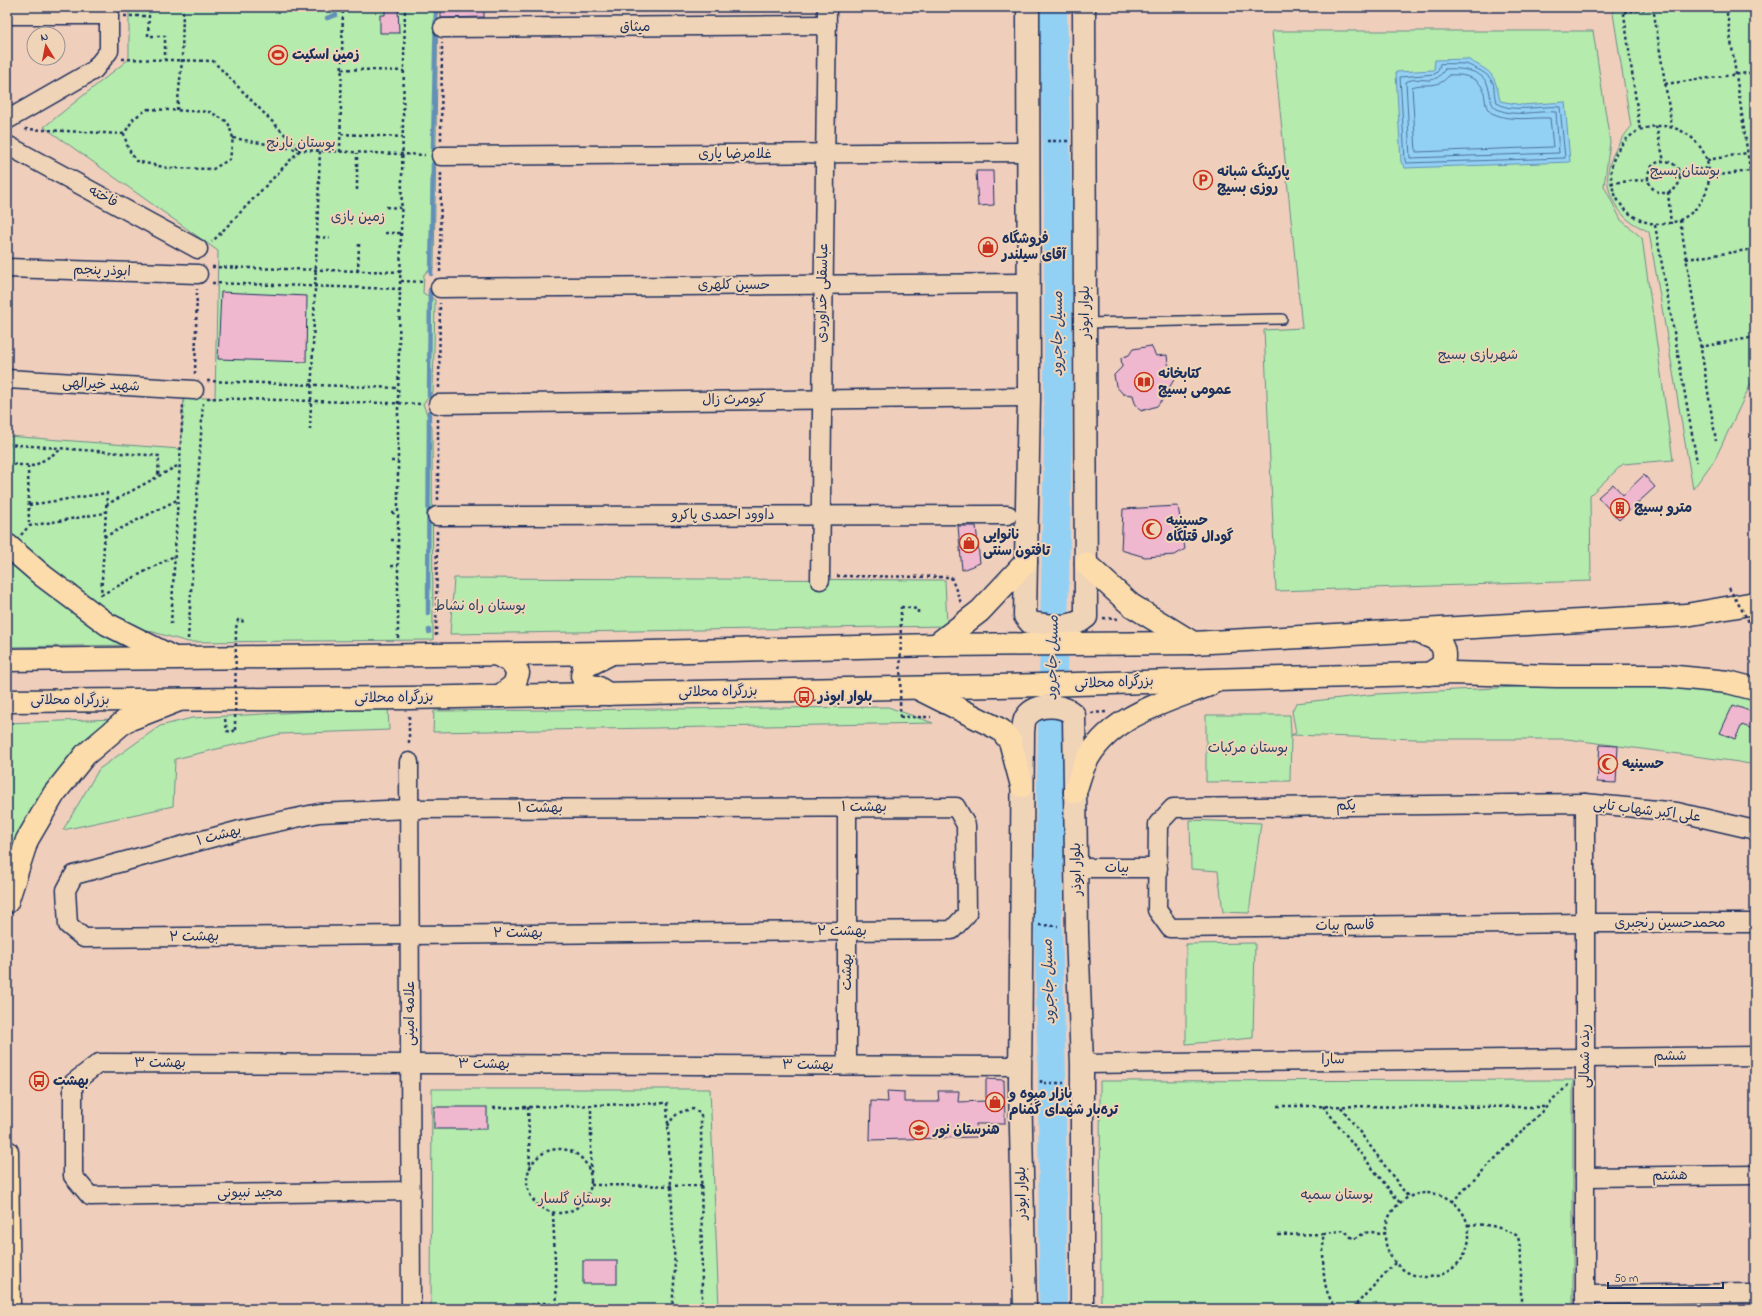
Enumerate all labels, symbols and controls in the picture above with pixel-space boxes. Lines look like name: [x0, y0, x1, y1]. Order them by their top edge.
street label: میثاق: [620, 17, 650, 38]
north arrow: [26, 26, 66, 66]
text: N: [39, 29, 49, 46]
sports icon: زمین اسکیت: [267, 44, 289, 66]
place label: زمین اسکیت: [292, 45, 359, 66]
park label: بوستان نارنج: [266, 133, 336, 154]
street label: غلامرضا یاری: [698, 144, 772, 165]
park label: بوستان بسیج: [1650, 161, 1720, 182]
place label: پارکینگ شبانه روزی بسیج: [1217, 162, 1289, 199]
parking icon: پارکینگ شبانه روزی بسیج: [1192, 169, 1214, 191]
street label: فاخته: [84, 180, 122, 214]
park label: زمین بازی: [331, 207, 385, 228]
place label: فروشگاه آقای سیلندر: [1000, 229, 1067, 266]
shop icon: فروشگاه آقای سیلندر: [977, 236, 999, 258]
street label: عباسقلی خداوردی: [812, 243, 834, 343]
street label: ابوذر پنجم: [73, 260, 131, 282]
street label: حسین کلهری: [698, 275, 770, 296]
street label: بلوار ابوذر: [1075, 285, 1096, 340]
water label: مسیل جاجرود: [1047, 291, 1069, 377]
park label: شهربازی بسیج: [1438, 345, 1518, 366]
place label: کتابخانه عمومی بسیج: [1158, 364, 1232, 401]
library icon: کتابخانه عمومی بسیج: [1133, 371, 1155, 393]
street label: شهید خیرالهی: [62, 372, 140, 398]
street label: کیومرث زال: [702, 389, 766, 411]
building icon: مترو بسیج: [1609, 497, 1631, 519]
place label: مترو بسیج: [1634, 498, 1692, 519]
street label: داوود احمدی پاکرو: [670, 505, 775, 526]
place label: حسینیه گودال قتلگاه: [1166, 511, 1234, 548]
mosque icon: حسینیه گودال قتلگاه: [1141, 518, 1163, 540]
place label: نانوایی تافتون سنتی: [983, 525, 1051, 562]
shop icon: نانوایی تافتون سنتی: [958, 532, 980, 554]
park label: بوستان راه نشاط: [434, 596, 526, 617]
water label: مسیل جاجرود: [1041, 615, 1065, 701]
street label: بزرگراه محلاتی: [1074, 671, 1154, 695]
street label: بزرگراه محلاتی: [678, 681, 758, 703]
bus stop icon: بلوار ابوذر: [793, 686, 815, 708]
street label: بزرگراه محلاتی: [354, 687, 434, 709]
place label: بلوار ابوذر: [816, 687, 872, 708]
street label: بزرگراه محلاتی: [30, 690, 110, 711]
park label: بوستان مرکبات: [1208, 738, 1288, 759]
mosque icon: حسینیه: [1597, 753, 1619, 775]
place label: حسینیه: [1622, 754, 1664, 775]
street label: علی اکبر شهاب تابی: [1592, 794, 1702, 828]
street label: یکم: [1336, 795, 1356, 817]
street label: بهشت ۱: [841, 797, 887, 818]
street label: بهشت ۱: [517, 798, 563, 819]
street label: بهشت ۱: [194, 820, 244, 852]
street label: بلوار ابوذر: [1066, 842, 1088, 897]
street label: بیات: [1105, 858, 1129, 879]
street label: محمدحسین رنجبری: [1614, 913, 1726, 934]
street label: قاسم بیات: [1315, 915, 1375, 937]
street label: بهشت ۲: [817, 921, 867, 942]
street label: بهشت ۲: [493, 923, 543, 944]
street label: بهشت ۲: [169, 926, 219, 948]
water label: مسیل جاجرود: [1037, 939, 1061, 1025]
street label: بهشت: [837, 954, 858, 990]
street label: علامه امینی: [400, 980, 421, 1046]
street label: ربذه شمالی: [1575, 1024, 1596, 1088]
street label: ششم: [1653, 1046, 1687, 1067]
street label: سارا: [1321, 1049, 1345, 1071]
street label: بهشت ۳: [134, 1053, 186, 1074]
street label: بهشت ۳: [458, 1054, 510, 1075]
street label: بهشت ۳: [782, 1055, 834, 1076]
bus stop icon: بهشت: [28, 1070, 50, 1092]
place label: بهشت: [53, 1071, 89, 1092]
place label: بازار میوه و تره‌بار شهدای گمنام: [1008, 1084, 1119, 1121]
shop icon: بازار میوه و تره‌بار شهدای گمنام: [984, 1091, 1006, 1113]
school or university icon: هنرستان نور: [908, 1119, 930, 1141]
place label: هنرستان نور: [932, 1120, 1000, 1141]
street label: هشتم: [1652, 1165, 1688, 1187]
street label: بلوار ابوذر: [1011, 1166, 1033, 1221]
street label: مجید نبیونی: [217, 1182, 283, 1204]
park label: بوستان سمیه: [1301, 1185, 1373, 1206]
park label: بوستان گلسار: [538, 1189, 611, 1210]
scale bar: [1608, 1264, 1723, 1290]
text: 50 m: [1614, 1270, 1638, 1288]

